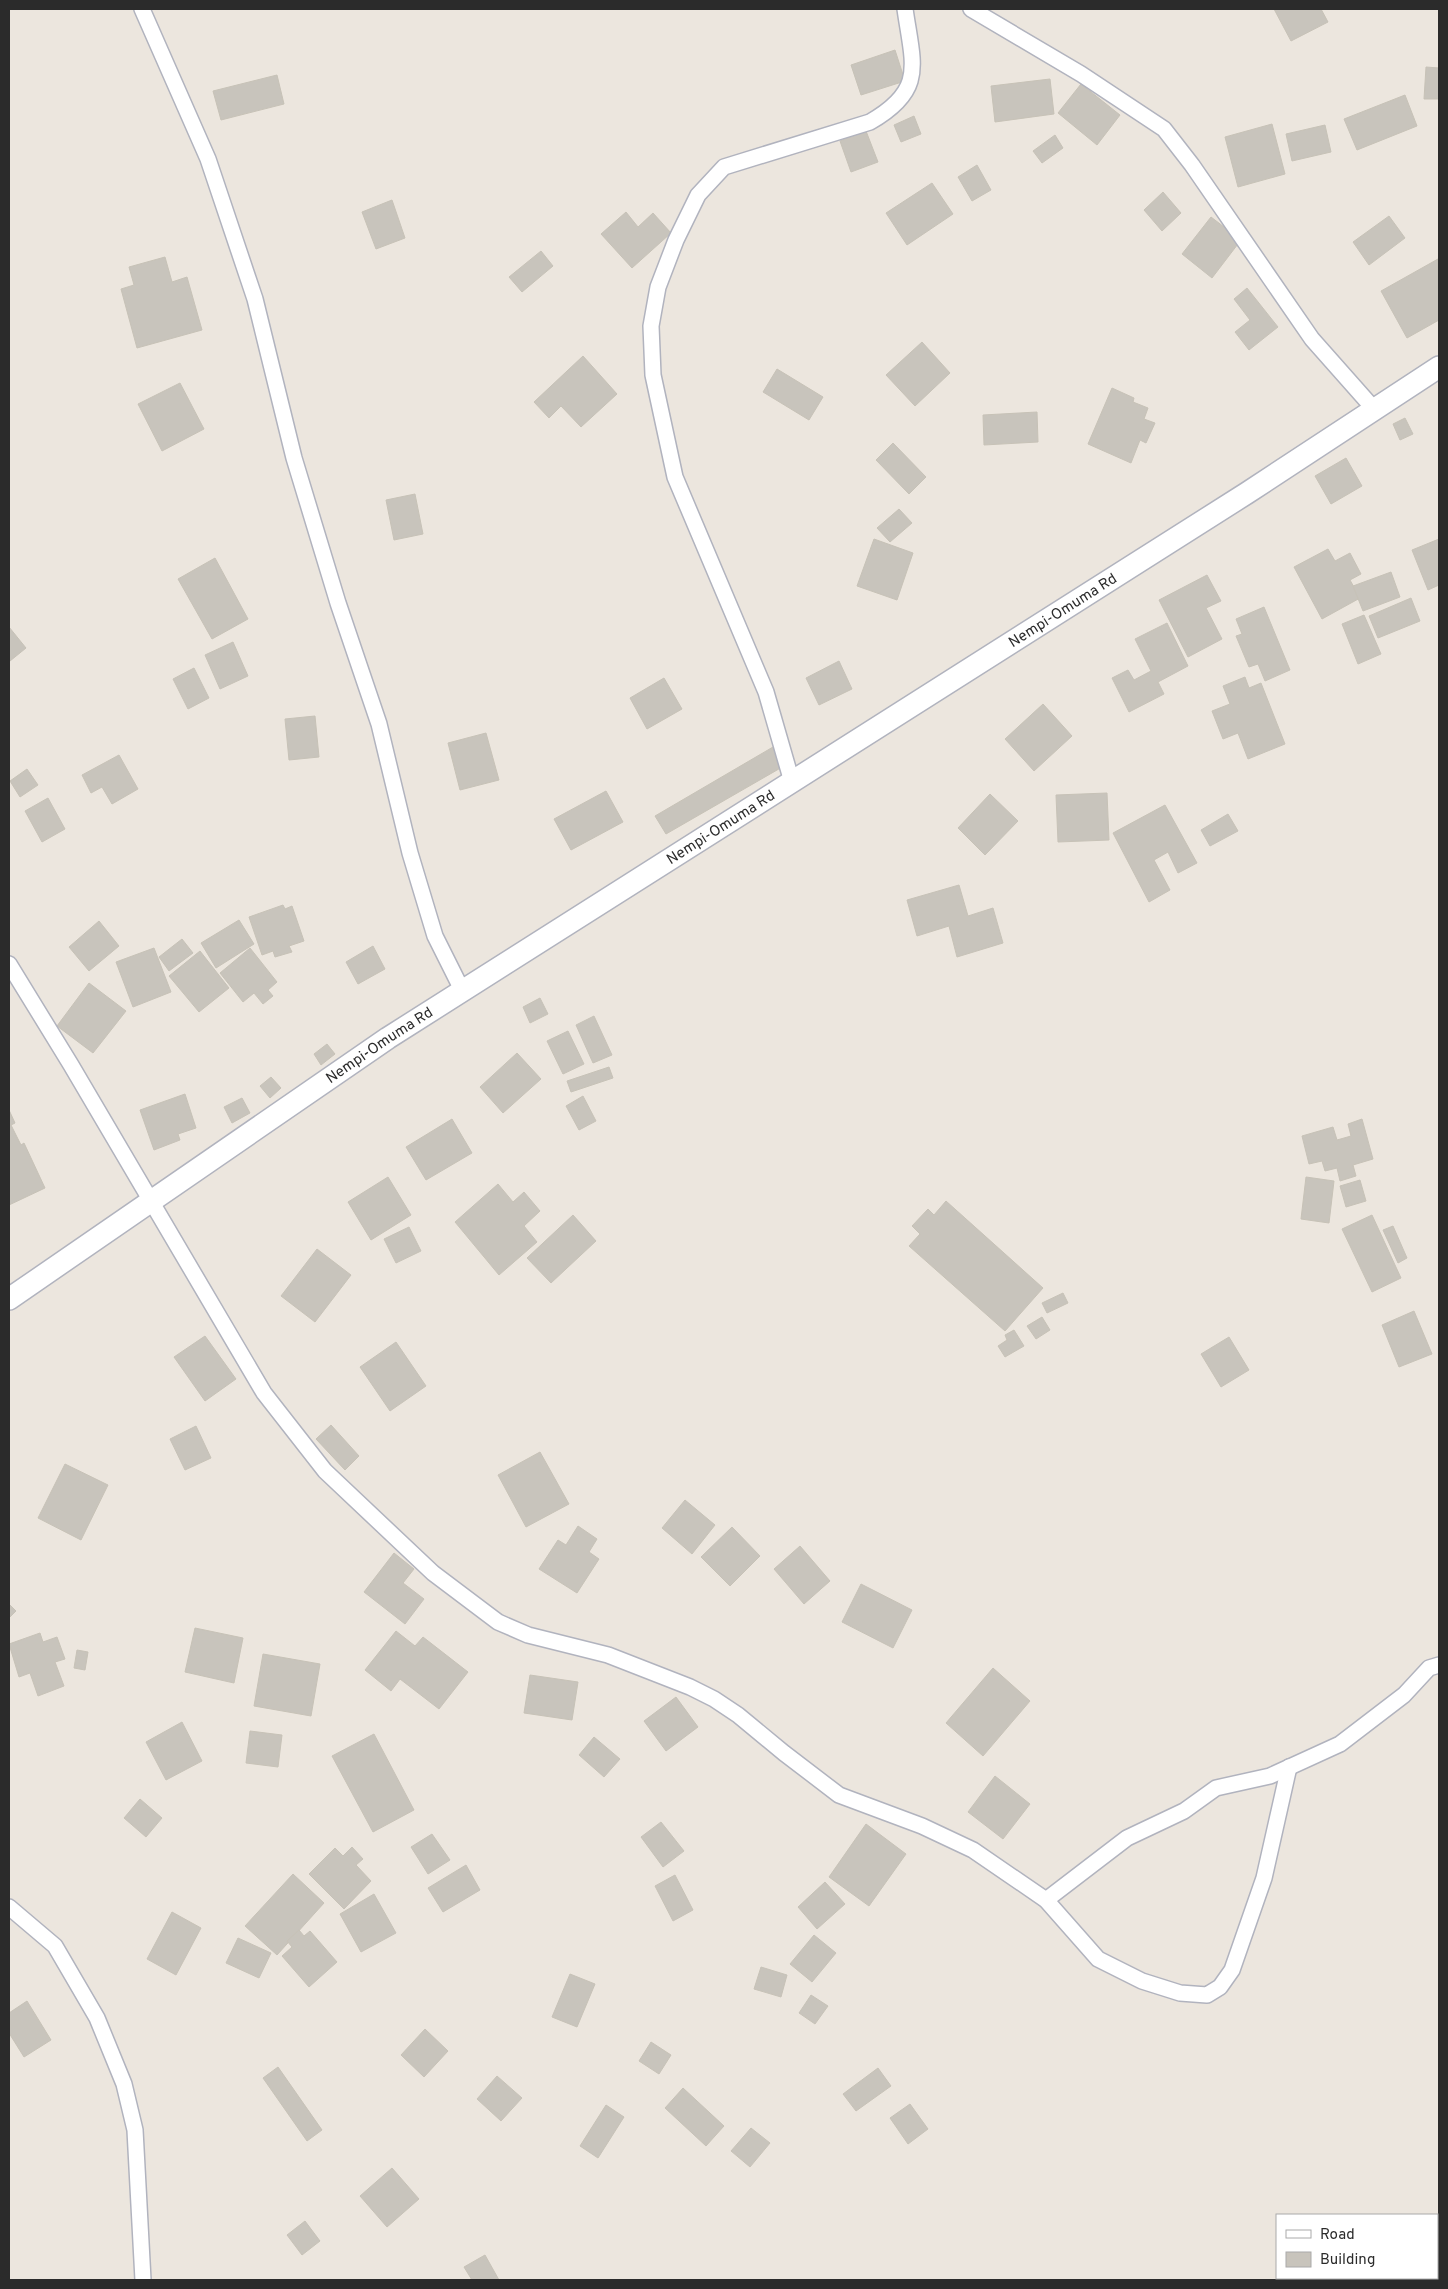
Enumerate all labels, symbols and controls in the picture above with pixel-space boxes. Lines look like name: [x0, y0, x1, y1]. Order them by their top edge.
street label: Nempi-Omuma Rd: [1006, 570, 1121, 653]
street label: Nempi-Omuma Rd: [664, 787, 779, 870]
street label: Nempi-Omuma Rd: [323, 1004, 437, 1089]
legend: [1276, 2214, 1438, 2279]
text: Road: [1320, 2226, 1355, 2245]
text: Building: [1320, 2251, 1375, 2270]

